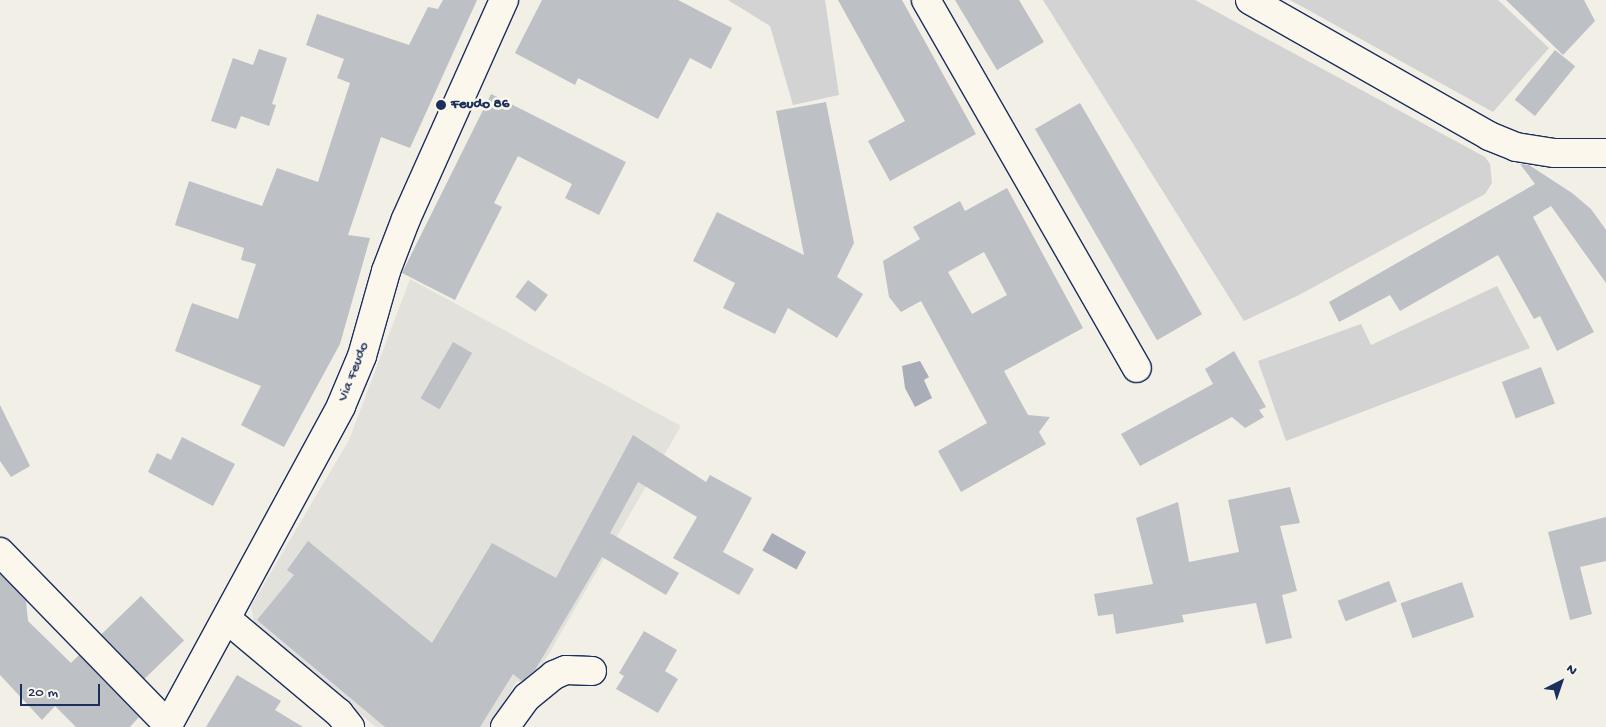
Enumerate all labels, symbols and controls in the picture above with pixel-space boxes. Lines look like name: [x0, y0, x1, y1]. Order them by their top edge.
place label: Feudo 86: [451, 96, 509, 114]
marker: Feudo 86: [435, 99, 447, 111]
street label: Via Feudo: [334, 340, 374, 404]
north arrow: [1536, 657, 1586, 707]
text: N: [1562, 661, 1580, 680]
scale bar: [22, 674, 102, 706]
text: 20 m: [28, 684, 58, 702]

